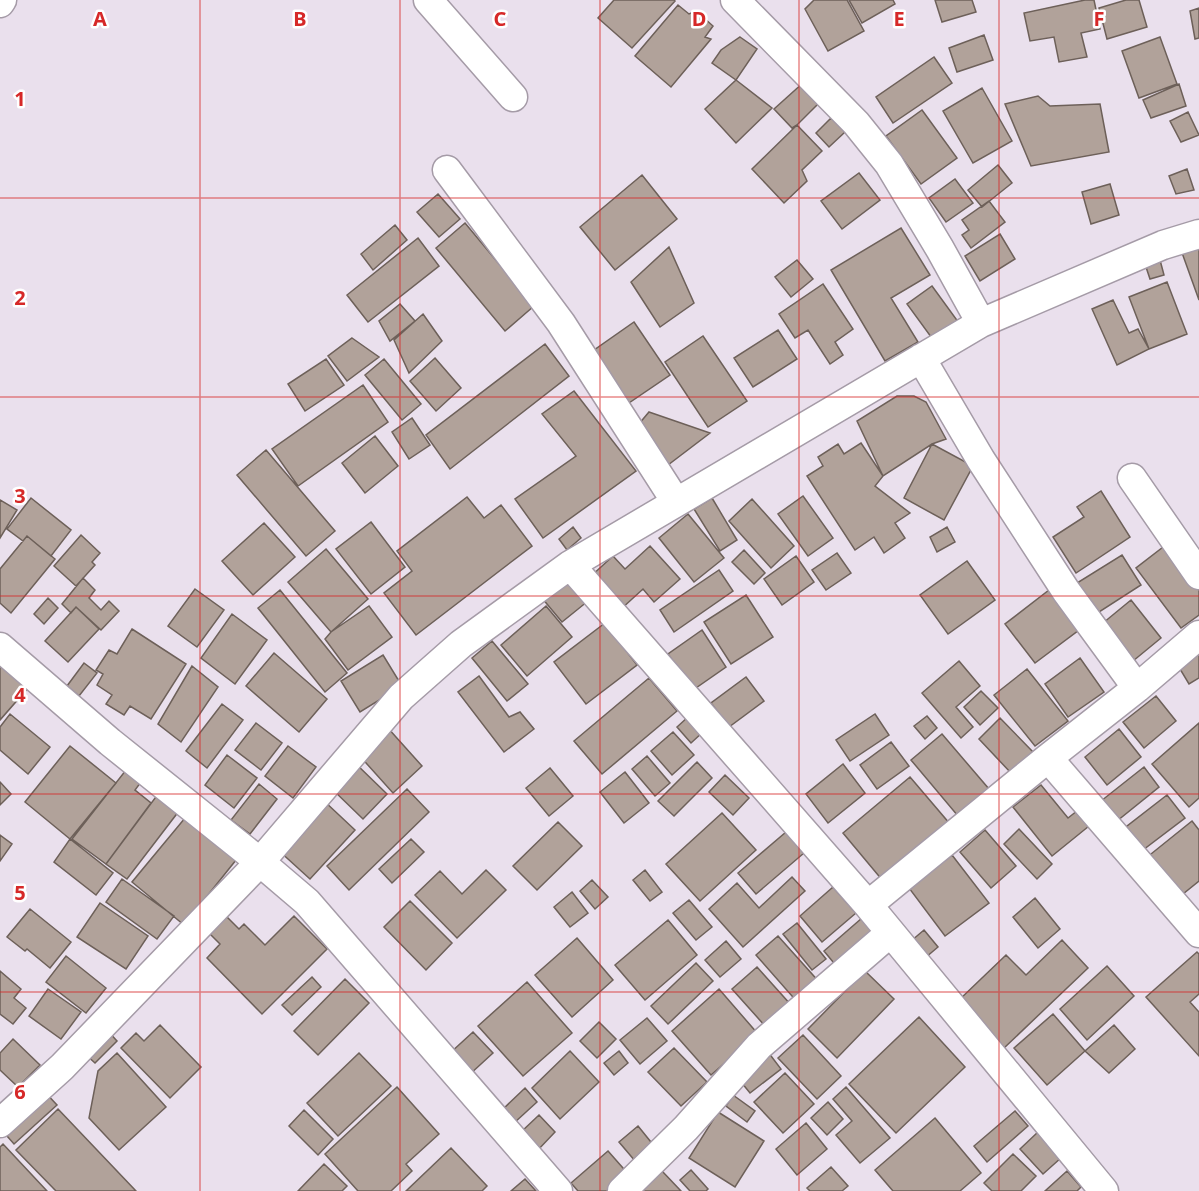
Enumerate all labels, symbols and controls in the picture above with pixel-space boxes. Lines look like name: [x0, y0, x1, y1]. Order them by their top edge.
text: A: [93, 5, 107, 32]
text: B: [293, 5, 307, 32]
text: C: [494, 5, 507, 32]
text: D: [692, 5, 706, 32]
text: E: [893, 5, 905, 32]
text: F: [1094, 5, 1104, 32]
text: 1: [14, 85, 26, 112]
text: 2: [14, 284, 26, 311]
text: 3: [14, 482, 26, 509]
text: 4: [14, 681, 26, 708]
text: 5: [14, 879, 26, 906]
text: 6: [14, 1078, 26, 1105]

